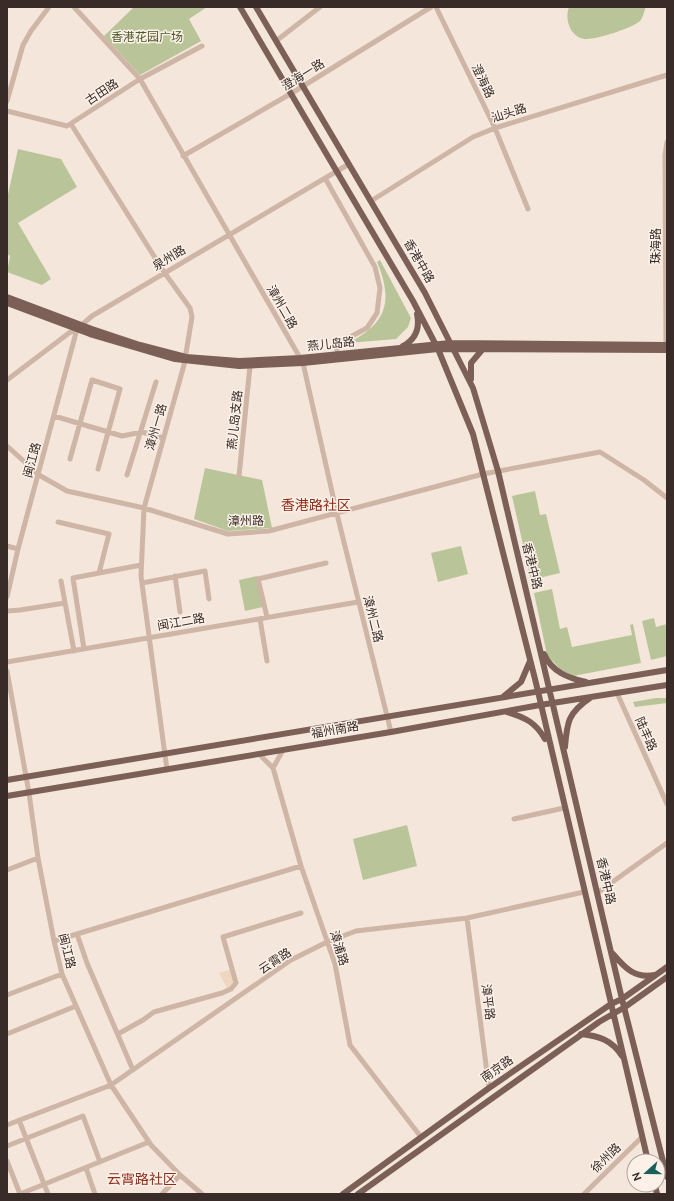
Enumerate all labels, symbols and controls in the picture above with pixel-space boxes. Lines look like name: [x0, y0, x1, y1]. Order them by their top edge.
park label: 香港花园广场: [111, 30, 183, 43]
street label: 澄海一路: [279, 56, 327, 93]
street label: 澄海路: [470, 62, 497, 100]
street label: 古田路: [83, 76, 120, 107]
street label: 汕头路: [490, 101, 528, 124]
street label: 珠海路: [649, 228, 662, 264]
street label: 香港中路: [402, 237, 437, 285]
street label: 泉州路: [150, 243, 188, 272]
street label: 漳州二路: [265, 283, 300, 331]
street label: 燕儿岛路: [306, 335, 356, 352]
street label: 燕儿岛支路: [225, 389, 244, 450]
street label: 漳州一路: [143, 402, 168, 452]
street label: 闽江路: [21, 441, 42, 479]
district label: 香港路社区: [281, 497, 351, 513]
street label: 漳州路: [228, 514, 264, 527]
street label: 香港中路: [520, 541, 545, 591]
street label: 漳州二路: [361, 594, 386, 644]
street label: 闽江二路: [156, 611, 206, 632]
street label: 陆丰路: [633, 715, 660, 753]
street label: 福州南路: [310, 719, 360, 740]
street label: 香港中路: [595, 856, 618, 906]
street label: 漳浦路: [328, 929, 351, 967]
street label: 闽江路: [57, 932, 78, 970]
street label: 云霄路: [256, 945, 293, 976]
street label: 漳平路: [480, 983, 497, 1021]
street label: 南京路: [478, 1053, 515, 1084]
street label: 徐州路: [588, 1140, 623, 1175]
north arrow: [626, 1153, 666, 1193]
district label: 云霄路社区: [107, 1171, 177, 1187]
text: N: [630, 1171, 644, 1183]

